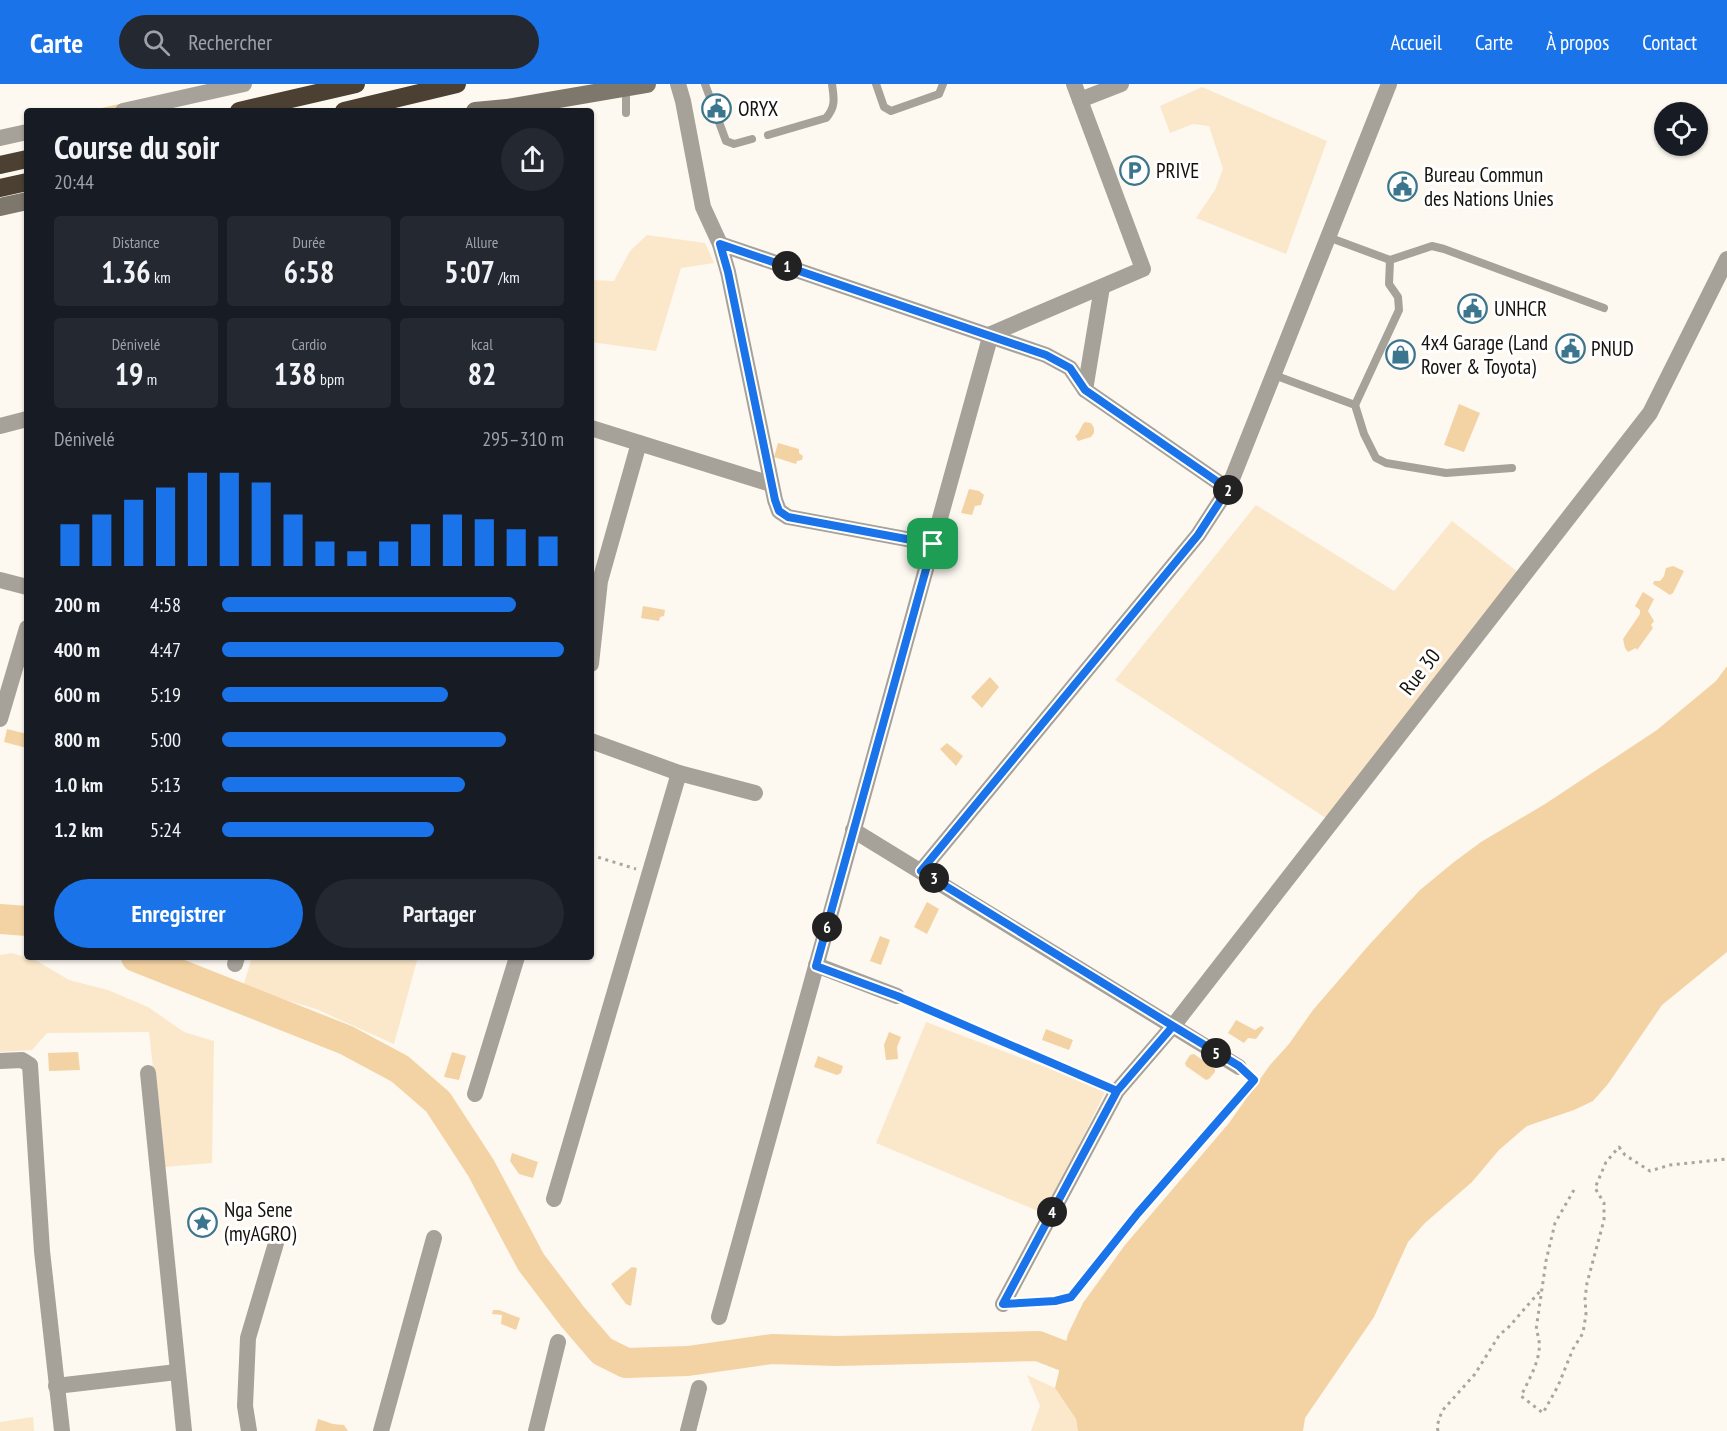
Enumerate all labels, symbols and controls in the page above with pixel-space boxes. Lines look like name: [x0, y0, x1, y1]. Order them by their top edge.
search box: [119, 15, 539, 69]
text: Carte: [30, 24, 83, 61]
icon: search: [140, 26, 173, 59]
text: Rechercher: [188, 28, 272, 56]
text: Accueil: [1390, 29, 1442, 56]
text: Carte: [1475, 29, 1513, 56]
text: À propos: [1546, 29, 1609, 56]
text: Contact: [1642, 29, 1697, 56]
public building icon: ORYX: [701, 93, 733, 125]
place label: ORYX: [738, 95, 779, 122]
map controls: [1654, 102, 1708, 156]
button: locate: [1654, 102, 1708, 156]
text: Course du soir: [54, 125, 219, 168]
button: share: [501, 128, 564, 191]
parking icon: PRIVE: [1119, 155, 1151, 187]
place label: PRIVE: [1156, 157, 1199, 184]
place label: Bureau Commun des Nations Unies: [1424, 161, 1554, 212]
text: 20:44: [54, 169, 94, 195]
public building icon: Bureau Commun des Nations Unies: [1387, 171, 1419, 203]
text: Distance: [112, 232, 160, 252]
text: Durée: [293, 232, 325, 252]
text: Allure: [466, 232, 498, 252]
pin: 1: [772, 251, 802, 281]
text: 1.36: [101, 252, 151, 291]
text: 6:58: [284, 252, 334, 291]
text: 5:07: [444, 252, 495, 291]
text: 1: [783, 256, 791, 276]
text: km: [151, 267, 171, 287]
text: /km: [495, 267, 520, 287]
public building icon: UNHCR: [1457, 293, 1489, 325]
place label: UNHCR: [1494, 295, 1547, 322]
place label: 4x4 Garage (Land Rover & Toyota): [1421, 329, 1548, 380]
public building icon: PNUD: [1554, 333, 1586, 365]
text: Dénivelé: [112, 334, 160, 354]
text: Cardio: [291, 334, 327, 354]
text: kcal: [471, 334, 493, 354]
place label: PNUD: [1591, 335, 1634, 362]
shop icon: 4x4 Garage (Land Rover & Toyota): [1384, 339, 1416, 371]
text: 19: [115, 354, 143, 393]
text: 138: [274, 354, 317, 393]
text: 82: [468, 354, 496, 393]
text: m: [143, 369, 157, 389]
text: bpm: [317, 369, 344, 389]
text: Dénivelé: [54, 426, 115, 452]
text: 295–310 m: [482, 426, 564, 452]
pin: 2: [1213, 475, 1243, 505]
text: 2: [1224, 480, 1232, 500]
pin: [907, 518, 958, 569]
icon: arrive: [916, 527, 949, 560]
text: 200 m: [54, 592, 100, 618]
text: 4:58: [150, 592, 181, 618]
text: 400 m: [54, 637, 100, 663]
text: 4:47: [150, 637, 181, 663]
street label: Rue 30: [1393, 643, 1446, 700]
text: 600 m: [54, 682, 100, 708]
text: 5:19: [150, 682, 181, 708]
text: 800 m: [54, 727, 100, 753]
text: 5:00: [150, 727, 181, 753]
text: 1.0 km: [54, 772, 103, 798]
text: 5:13: [150, 772, 181, 798]
text: 1.2 km: [54, 817, 103, 843]
text: 5:24: [150, 817, 181, 843]
pin: 3: [919, 863, 949, 893]
text: 3: [930, 868, 938, 888]
button: Enregistrer: [54, 879, 303, 948]
button: Partager: [315, 879, 564, 948]
pin: 6: [812, 912, 842, 942]
text: 6: [823, 917, 831, 937]
pin: 5: [1201, 1038, 1231, 1068]
text: 5: [1212, 1043, 1220, 1063]
place label: Nga Sene (myAGRO): [224, 1196, 296, 1247]
pin: 4: [1037, 1197, 1067, 1227]
text: 4: [1048, 1202, 1056, 1222]
place icon: Nga Sene (myAGRO): [187, 1206, 219, 1238]

